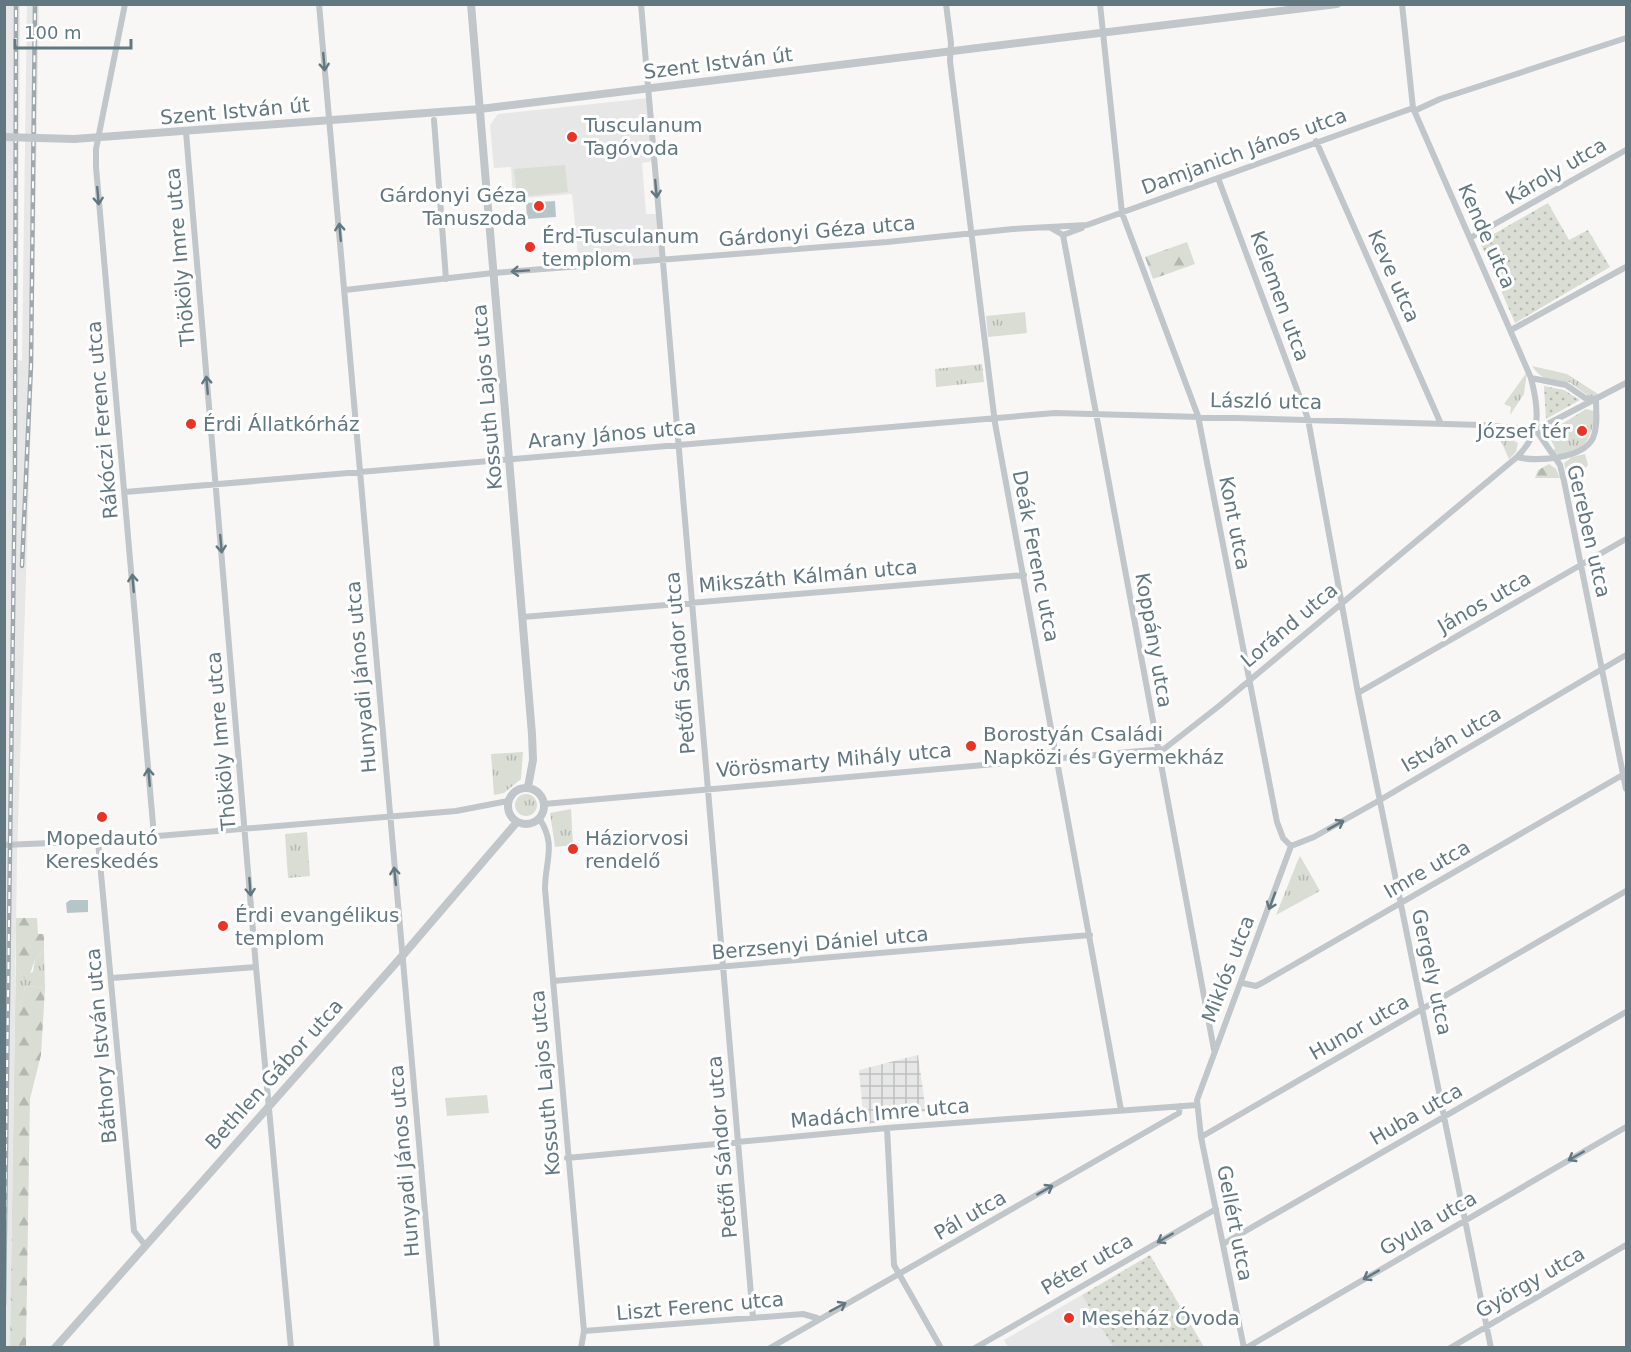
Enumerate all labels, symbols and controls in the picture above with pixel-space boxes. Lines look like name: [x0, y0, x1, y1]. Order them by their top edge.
scale bar: [15, 12, 130, 50]
text: 100 m: [24, 22, 82, 43]
street label: Szent István út: [642, 42, 794, 84]
one-way arrow: [319, 52, 330, 72]
street label: Szent István út: [159, 92, 311, 129]
street label: Damjanich János utca: [1138, 103, 1350, 199]
place label: Tusculanum Tagóvoda: [583, 113, 703, 160]
marker: Tusculanum Tagóvoda: [565, 130, 579, 144]
street label: Károly utca: [1501, 132, 1611, 210]
street label: Thököly Imre utca: [160, 166, 200, 348]
one-way arrow: [651, 178, 662, 198]
street label: Kende utca: [1453, 180, 1521, 292]
place label: Gárdonyi Géza Tanuszoda: [379, 183, 527, 230]
one-way arrow: [93, 185, 104, 205]
marker: Gárdonyi Géza Tanuszoda: [532, 199, 546, 213]
street label: Gárdonyi Géza utca: [717, 210, 917, 252]
one-way arrow: [334, 223, 345, 243]
place label: Érd-Tusculanum templom: [542, 224, 699, 271]
street label: Keve utca: [1363, 226, 1425, 326]
street label: Kelemen utca: [1245, 228, 1315, 364]
marker: Érd-Tusculanum templom: [523, 240, 537, 254]
one-way arrow: [510, 266, 530, 277]
street label: Kossuth Lajos utca: [467, 303, 507, 491]
street label: Rákóczi Ferenc utca: [81, 320, 123, 520]
one-way arrow: [201, 376, 212, 396]
street label: László utca: [1210, 388, 1322, 414]
place label: Érdi Állatkórház: [203, 412, 359, 436]
street label: Arany János utca: [527, 415, 697, 453]
marker: Érdi Állatkórház: [184, 417, 198, 431]
place label: József tér: [1475, 419, 1571, 443]
marker: József tér: [1575, 424, 1589, 438]
street label: Gereben utca: [1562, 462, 1616, 600]
street label: Deák Ferenc utca: [1008, 468, 1064, 644]
street label: Kont utca: [1214, 474, 1256, 572]
one-way arrow: [216, 533, 227, 553]
street label: Mikszáth Kálmán utca: [698, 554, 918, 598]
street label: János utca: [1431, 566, 1535, 639]
street label: Petőfi Sándor utca: [660, 571, 700, 755]
street label: Koppány utca: [1130, 571, 1178, 709]
one-way arrow: [127, 574, 138, 594]
street label: Loránd utca: [1236, 578, 1342, 672]
street label: Hunyadi János utca: [341, 580, 381, 774]
street label: Thököly Imre utca: [201, 650, 241, 832]
street label: István utca: [1397, 701, 1505, 777]
place label: Borostyán Családi Napközi és Gyermekház: [983, 722, 1224, 769]
street label: Vörösmarty Mihály utca: [715, 738, 953, 782]
marker: Borostyán Családi Napközi és Gyermekház: [964, 739, 978, 753]
one-way arrow: [143, 768, 154, 788]
marker: Mopedautó Kereskedés: [95, 810, 109, 824]
one-way arrow: [1327, 818, 1344, 830]
place label: Mopedautó Kereskedés: [45, 826, 159, 873]
place label: Háziorvosi rendelő: [585, 826, 689, 873]
street label: Imre utca: [1380, 835, 1474, 903]
marker: Háziorvosi rendelő: [566, 842, 580, 856]
one-way arrow: [389, 867, 400, 887]
one-way arrow: [245, 876, 256, 896]
one-way arrow: [1266, 891, 1277, 910]
place label: Érdi evangélikus templom: [235, 903, 399, 950]
street label: Gergely utca: [1407, 907, 1457, 1037]
street label: Miklós utca: [1197, 912, 1259, 1026]
marker: Érdi evangélikus templom: [216, 919, 230, 933]
street label: Berzsenyi Dániel utca: [710, 922, 930, 964]
street label: Báthory István utca: [80, 947, 122, 1145]
street label: Kossuth Lajos utca: [525, 989, 565, 1177]
street label: Hunor utca: [1305, 989, 1413, 1065]
street label: Bethlen Gábor utca: [200, 994, 348, 1154]
street label: Petőfi Sándor utca: [702, 1055, 742, 1239]
street label: Hunyadi János utca: [384, 1064, 424, 1258]
street label: Huba utca: [1365, 1078, 1467, 1150]
street label: Madách Imre utca: [789, 1093, 971, 1133]
one-way arrow: [1568, 1151, 1585, 1163]
street label: Gellért utca: [1212, 1163, 1258, 1283]
one-way arrow: [1036, 1184, 1053, 1196]
street label: Pál utca: [930, 1185, 1010, 1245]
street label: Gyula utca: [1375, 1186, 1481, 1260]
street label: Péter utca: [1037, 1228, 1137, 1300]
one-way arrow: [1157, 1232, 1174, 1244]
street label: György utca: [1471, 1241, 1589, 1323]
one-way arrow: [1363, 1270, 1380, 1282]
street label: Liszt Ferenc utca: [615, 1287, 785, 1325]
one-way arrow: [829, 1301, 847, 1312]
place label: Meseház Óvoda: [1081, 1306, 1240, 1330]
marker: Meseház Óvoda: [1062, 1311, 1076, 1325]

